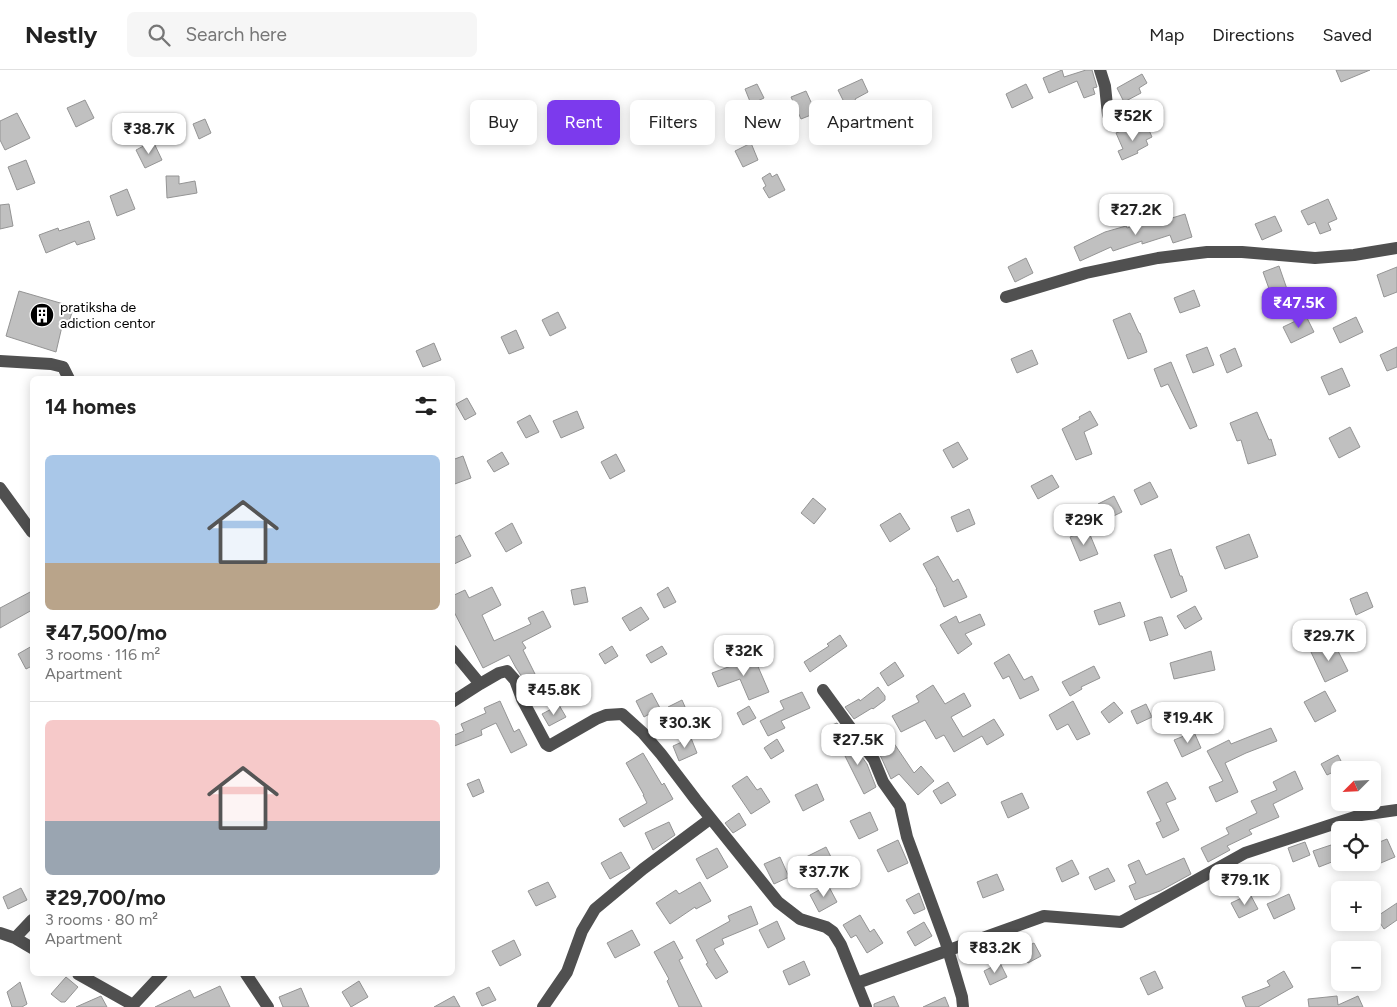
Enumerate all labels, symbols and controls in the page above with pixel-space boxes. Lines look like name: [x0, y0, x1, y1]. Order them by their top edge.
search box: [127, 12, 477, 57]
text: Nestly: [25, 20, 97, 49]
icon: search: [145, 21, 173, 49]
text: Search here: [185, 23, 287, 46]
text: Map: [1149, 24, 1184, 46]
text: Directions: [1212, 24, 1294, 46]
text: Saved: [1322, 24, 1372, 46]
chip: Buy: [470, 100, 537, 145]
chip: Rent: [547, 100, 620, 145]
chip: Filters: [630, 100, 715, 145]
chip: New: [725, 100, 799, 145]
chip: Apartment: [809, 100, 932, 145]
pin: ₹52K: [1103, 100, 1163, 142]
text: ₹52K: [1114, 106, 1152, 125]
pin: ₹38.7K: [108, 112, 190, 155]
text: ₹38.7K: [123, 119, 175, 138]
pin: ₹27.2K: [1095, 194, 1177, 236]
text: ₹27.2K: [1110, 200, 1162, 219]
pin: ₹47.5K: [1258, 286, 1340, 329]
text: ₹47.5K: [1273, 293, 1325, 312]
place label: pratiksha de adiction centor: [60, 299, 156, 332]
building icon: pratiksha de adiction centor: [29, 302, 55, 328]
icon: filters: [412, 392, 440, 420]
text: 14 homes: [45, 394, 136, 419]
icon: home: [198, 487, 288, 577]
pin: ₹29K: [1054, 504, 1114, 546]
text: ₹29K: [1065, 510, 1103, 529]
text: ₹47,500/mo: [45, 620, 167, 645]
pin: ₹29.7K: [1288, 620, 1370, 662]
text: ₹29.7K: [1303, 626, 1355, 645]
pin: ₹32K: [714, 634, 774, 677]
text: ₹32K: [725, 641, 763, 660]
text: 3 rooms · 116 m²: [45, 645, 160, 664]
text: Apartment: [45, 664, 122, 683]
pin: ₹45.8K: [513, 674, 595, 716]
text: ₹45.8K: [527, 680, 581, 699]
pin: ₹19.4K: [1147, 702, 1229, 744]
pin: ₹30.3K: [644, 706, 726, 749]
text: ₹19.4K: [1163, 708, 1213, 727]
text: ₹30.3K: [659, 713, 711, 732]
pin: ₹27.5K: [817, 724, 899, 766]
text: ₹27.5K: [832, 730, 884, 749]
icon: home: [198, 753, 288, 843]
north arrow: [1331, 761, 1381, 811]
map controls: [1331, 761, 1381, 991]
button: locate: [1331, 821, 1381, 871]
pin: ₹37.7K: [783, 856, 865, 898]
text: ₹37.7K: [799, 862, 849, 881]
pin: ₹79.1K: [1204, 864, 1286, 906]
text: ₹79.1K: [1220, 870, 1270, 889]
button: +: [1331, 881, 1381, 931]
text: ₹29,700/mo: [45, 885, 166, 910]
text: 3 rooms · 80 m²: [45, 910, 158, 929]
text: Apartment: [45, 929, 122, 948]
pin: ₹83.2K: [954, 932, 1036, 974]
text: ₹83.2K: [969, 938, 1021, 957]
button: −: [1331, 941, 1381, 991]

